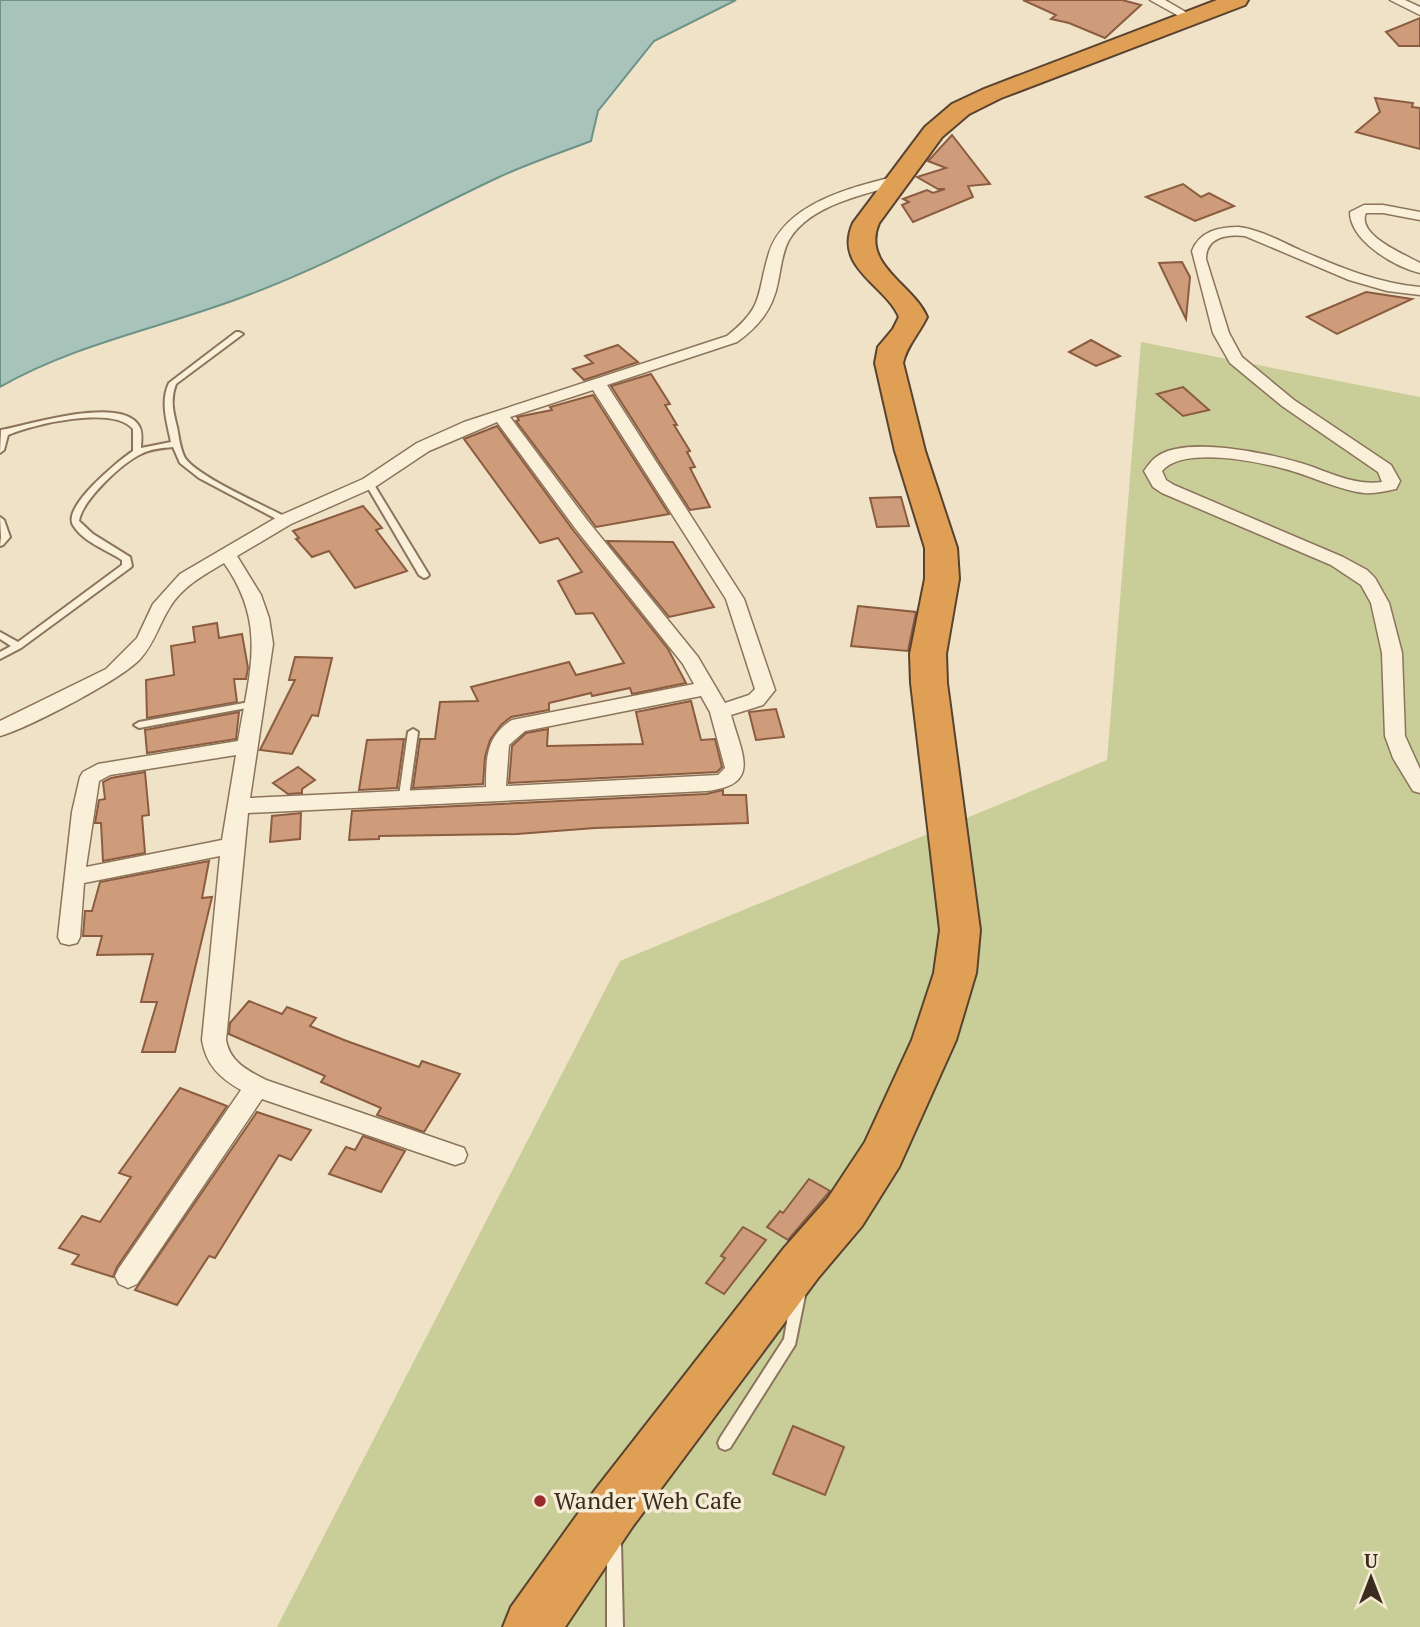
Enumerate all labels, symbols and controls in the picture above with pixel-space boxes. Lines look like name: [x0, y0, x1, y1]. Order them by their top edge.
place label: Wander Weh Cafe: [554, 1484, 742, 1516]
marker: Wander Weh Cafe: [532, 1493, 548, 1509]
north arrow: [1336, 1543, 1406, 1613]
text: U: [1364, 1548, 1378, 1573]

